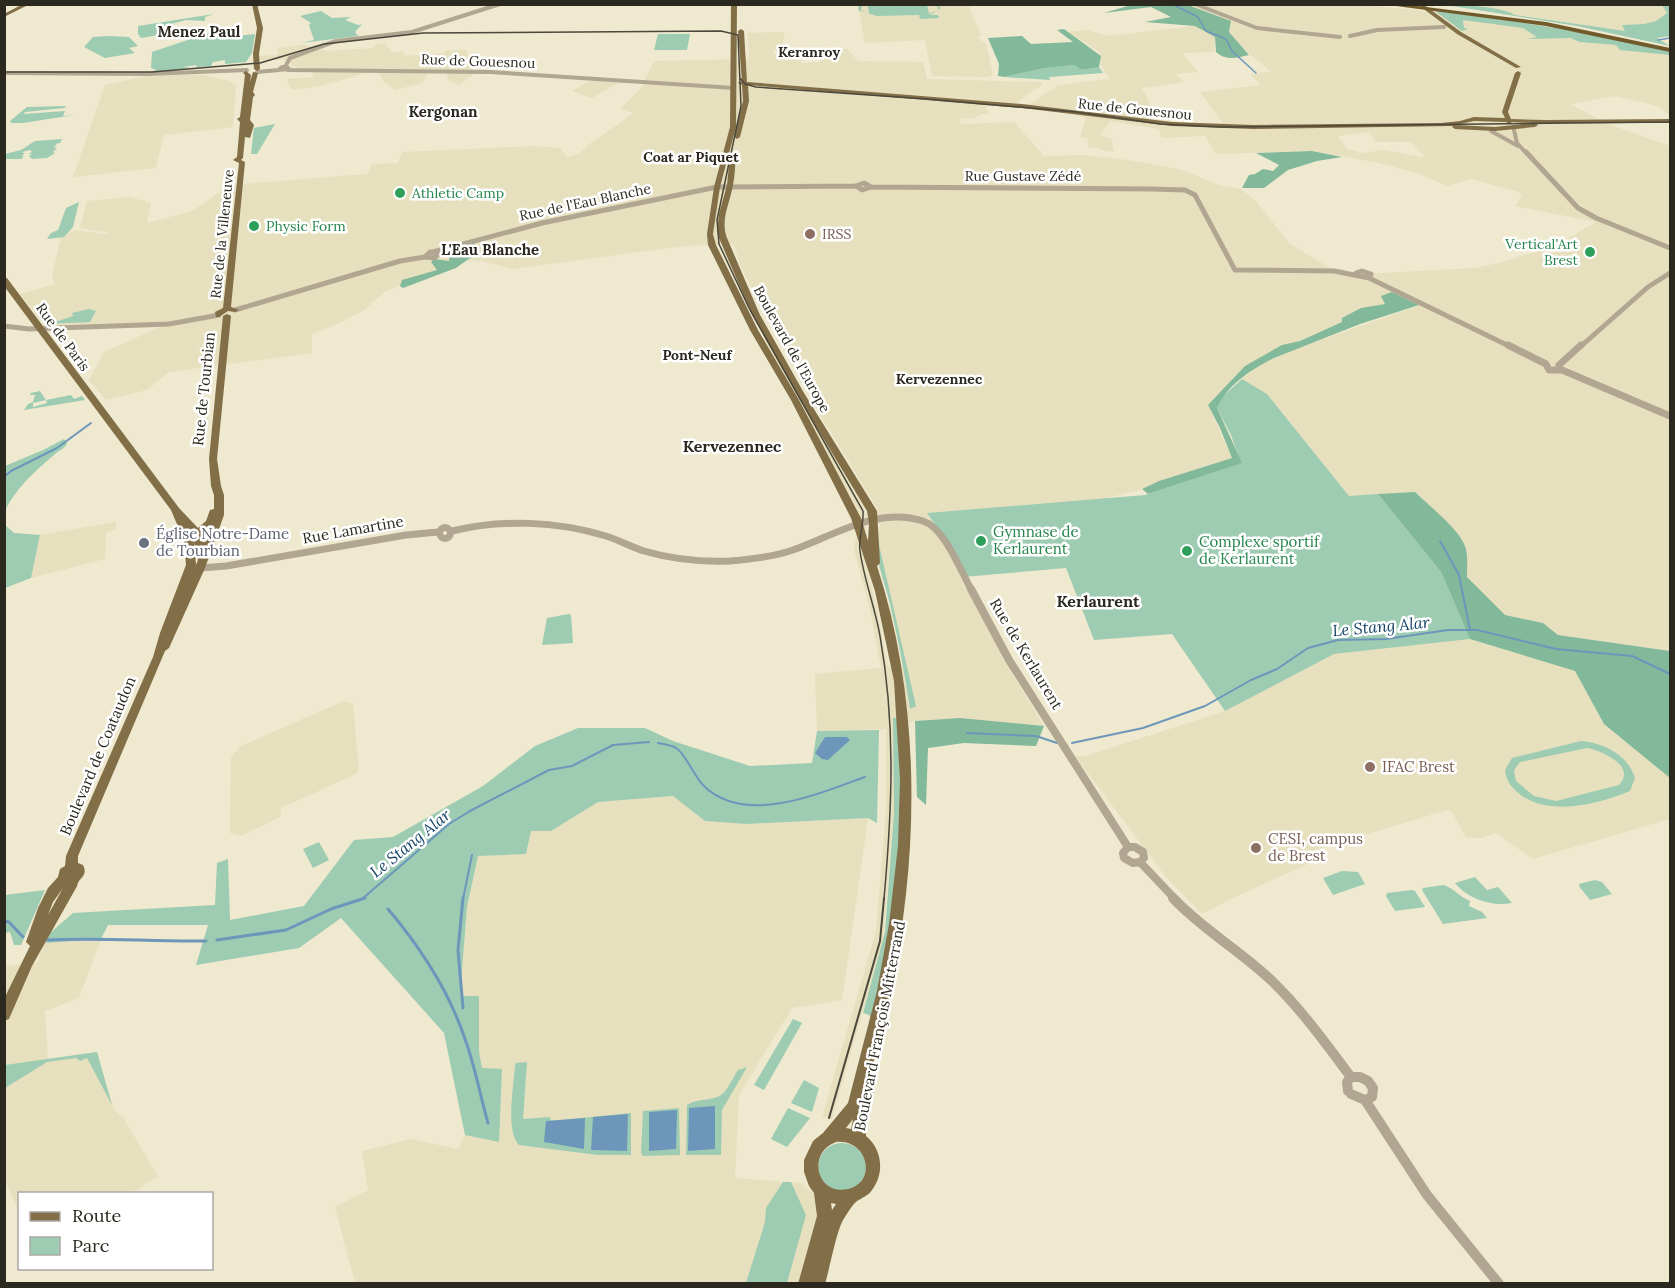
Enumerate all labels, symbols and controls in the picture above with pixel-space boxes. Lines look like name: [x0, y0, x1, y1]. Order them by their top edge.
district label: Menez Paul: [158, 22, 241, 41]
district label: Keranroy: [778, 43, 840, 61]
street label: Rue de Gouesnou: [421, 50, 535, 72]
street label: Rue de Gouesnou: [1077, 94, 1193, 124]
district label: Kergonan: [408, 102, 478, 121]
district label: Coat ar Piquet: [643, 148, 739, 166]
street label: Rue Gustave Zédé: [965, 167, 1082, 185]
street label: Rue de la Villeneuve: [206, 168, 238, 299]
street label: Rue de l'Eau Blanche: [517, 179, 653, 225]
place label: Athletic Camp: [411, 184, 504, 202]
marker: Athletic Camp: [393, 186, 407, 200]
place label: Physic Form: [266, 217, 346, 235]
marker: Physic Form: [247, 219, 261, 233]
place label: IRSS: [822, 225, 851, 243]
marker: IRSS: [803, 227, 817, 241]
place label: Vertical'Art Brest: [1504, 235, 1579, 269]
district label: L'Eau Blanche: [441, 240, 539, 259]
marker: Vertical'Art Brest: [1583, 245, 1597, 259]
street label: Boulevard de l'Europe: [750, 282, 835, 416]
street label: Rue de Paris: [32, 299, 94, 375]
street label: Rue de Tourbian: [188, 331, 219, 447]
district label: Pont-Neuf: [662, 346, 732, 364]
district label: Kervezennec: [896, 370, 983, 388]
district label: Kervezennec: [683, 436, 782, 456]
street label: Rue Lamartine: [301, 511, 405, 548]
place label: Gymnase de Kerlaurent: [993, 522, 1079, 558]
place label: Église Notre-Dame de Tourbian: [156, 524, 289, 560]
place label: Complexe sportif de Kerlaurent: [1199, 532, 1320, 568]
marker: Gymnase de Kerlaurent: [974, 534, 988, 548]
marker: Église Notre-Dame de Tourbian: [137, 536, 151, 550]
marker: Complexe sportif de Kerlaurent: [1180, 544, 1194, 558]
district label: Kerlaurent: [1056, 591, 1140, 611]
street label: Rue de Kerlaurent: [986, 595, 1067, 713]
water label: Le Stang Alar: [1332, 612, 1431, 640]
street label: Boulevard de Coataudon: [55, 673, 140, 838]
place label: IFAC Brest: [1382, 757, 1455, 776]
marker: IFAC Brest: [1363, 760, 1377, 774]
water label: Le Stang Alar: [366, 804, 455, 881]
place label: CESI, campus de Brest: [1268, 829, 1363, 865]
marker: CESI, campus de Brest: [1249, 841, 1263, 855]
street label: Boulevard François Mitterrand: [850, 919, 909, 1133]
legend: [18, 1192, 213, 1270]
text: Route: [72, 1204, 121, 1227]
text: Parc: [72, 1234, 109, 1257]

